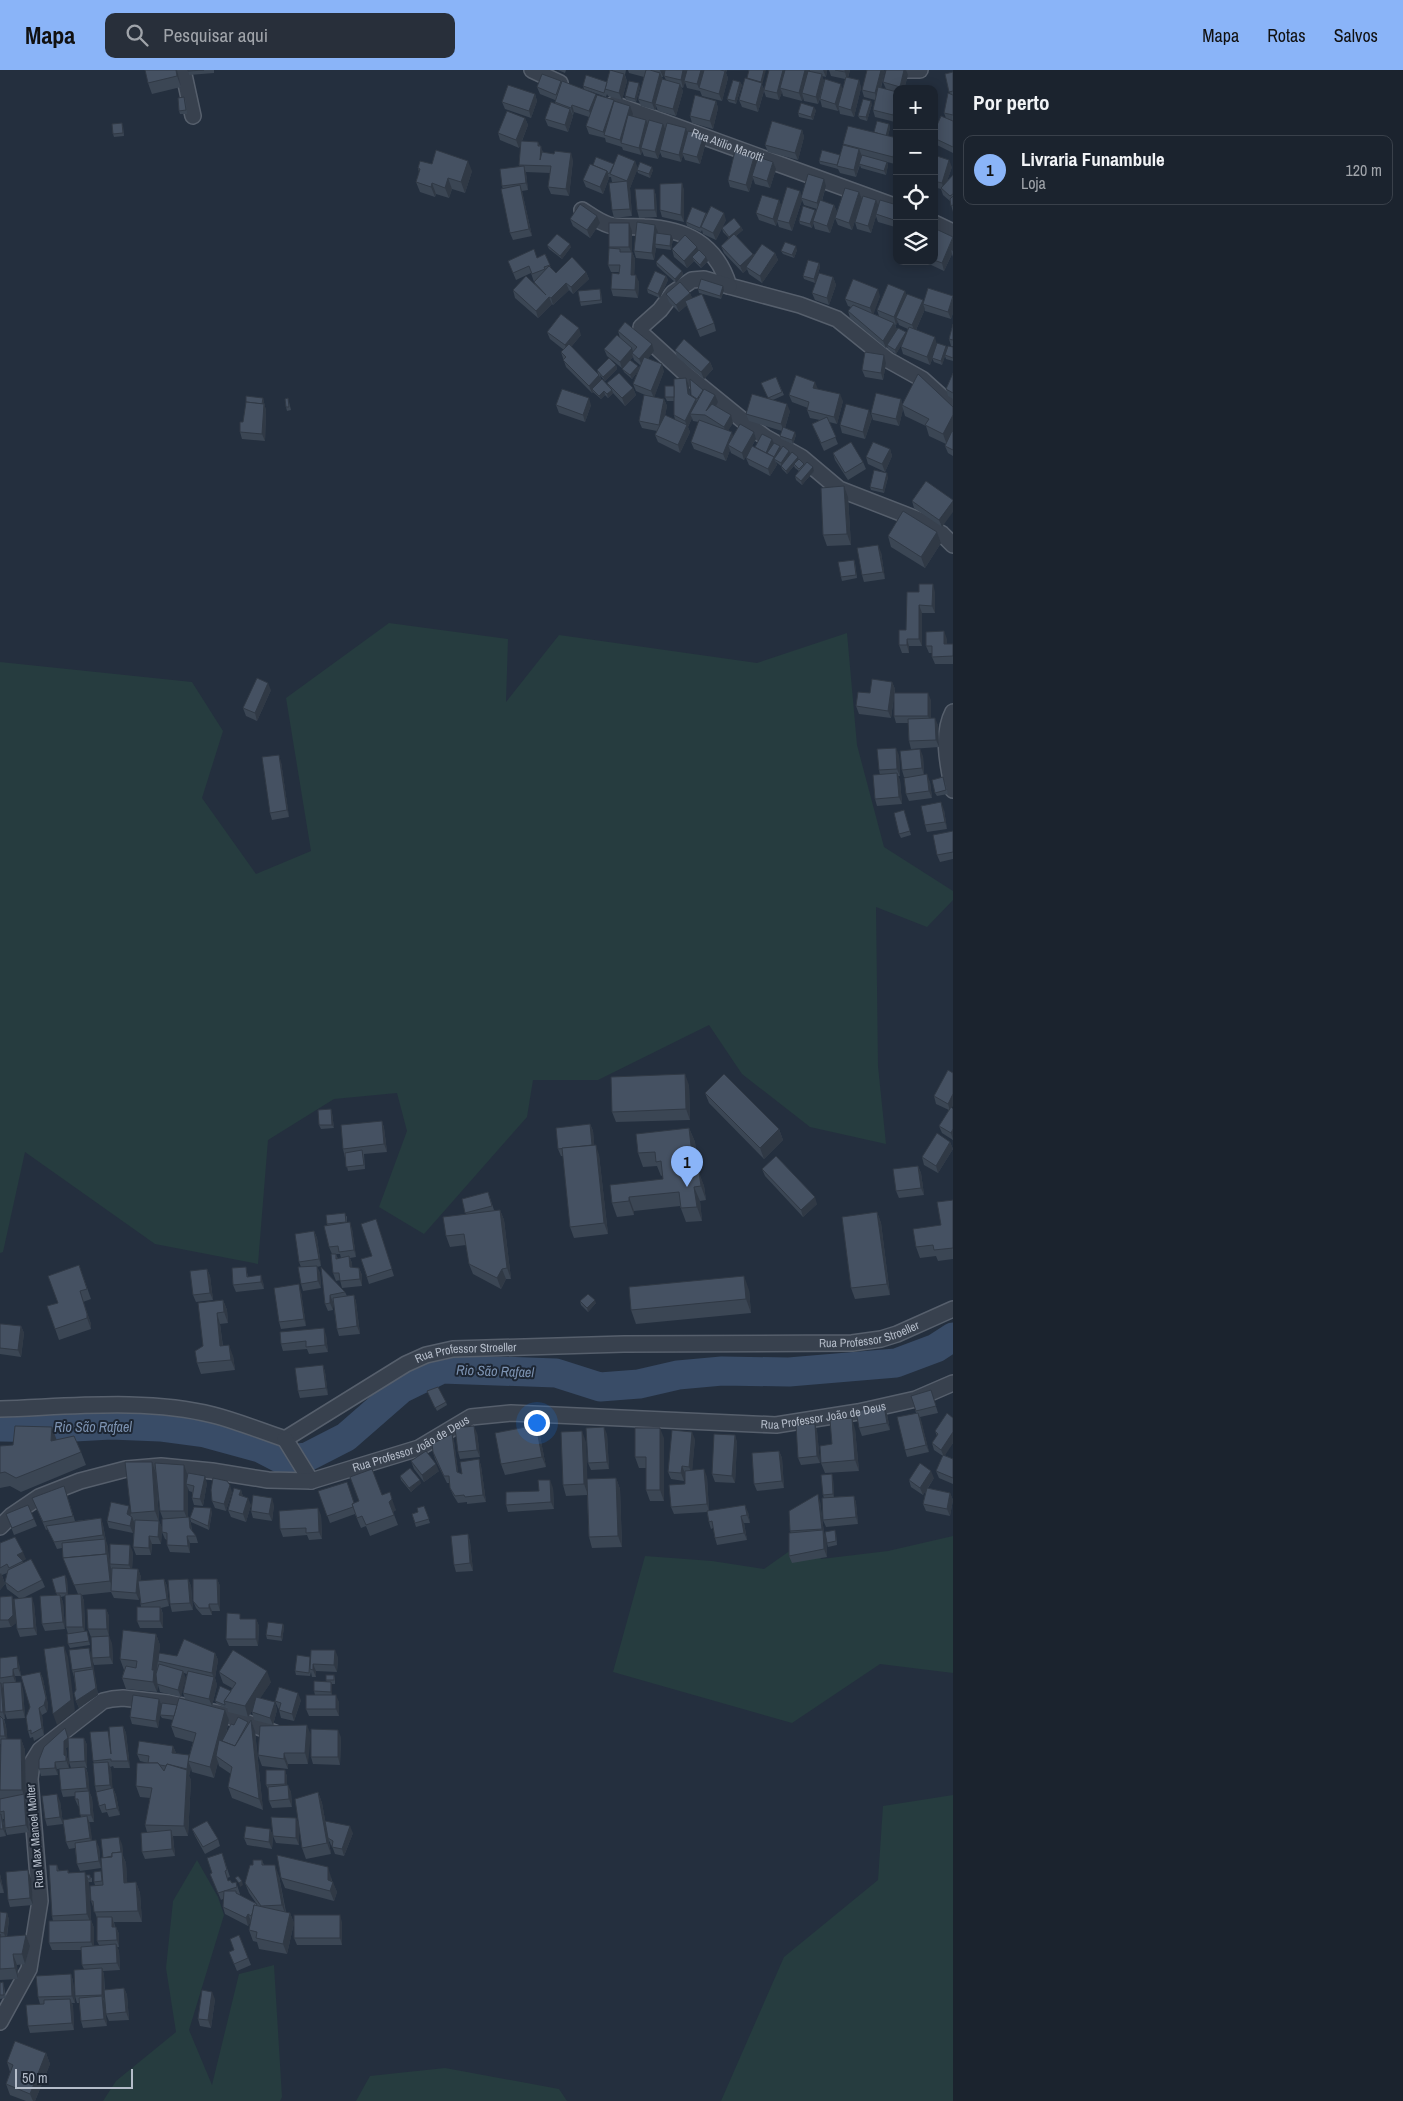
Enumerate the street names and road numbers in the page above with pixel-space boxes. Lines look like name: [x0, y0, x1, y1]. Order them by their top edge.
street label: Rua Atílio Marotti: [689, 125, 766, 166]
street label: Rua Professor Stroeller: [819, 1317, 922, 1351]
street label: Rua Professor Stroeller: [412, 1339, 517, 1367]
street label: Rua Professor João de Deus: [760, 1398, 887, 1433]
street label: Rua Professor João de Deus: [350, 1412, 472, 1476]
street label: Rua Max Manoel Molter: [22, 1783, 48, 1889]

